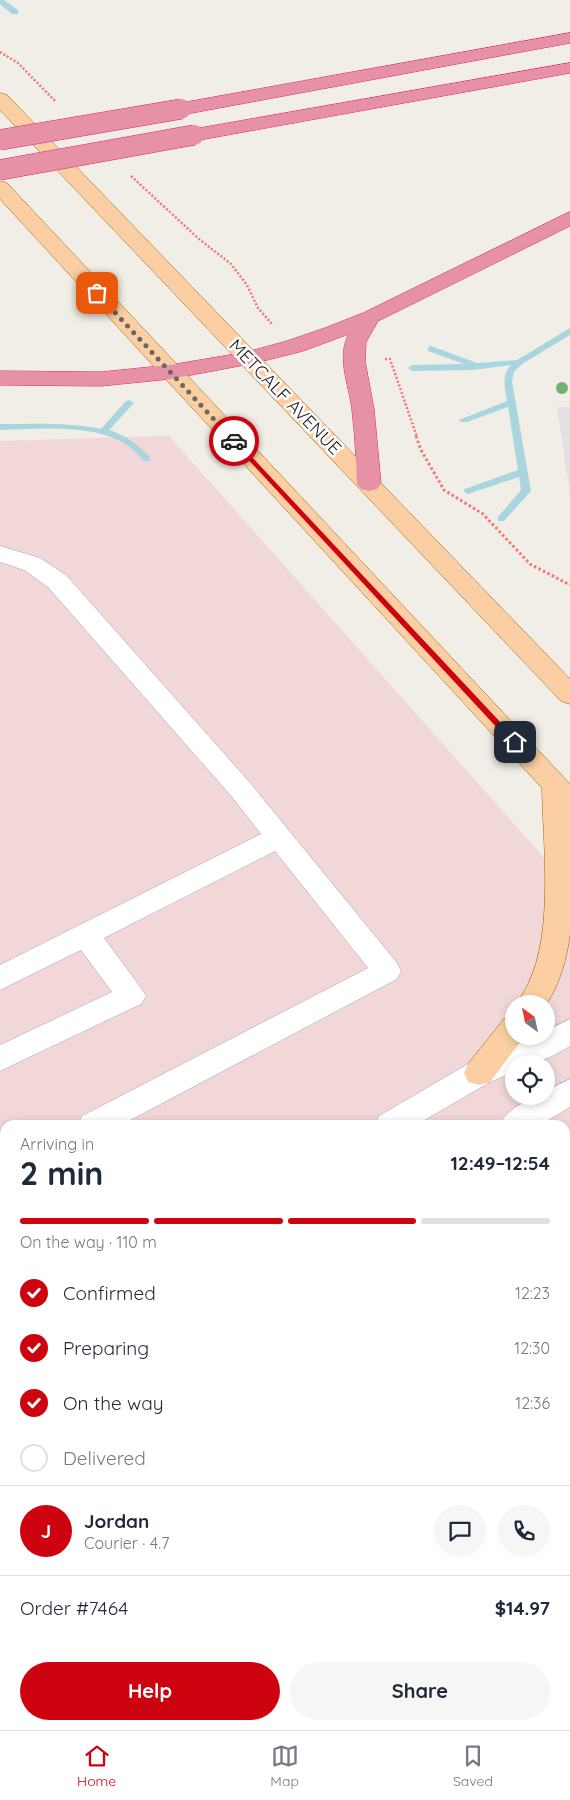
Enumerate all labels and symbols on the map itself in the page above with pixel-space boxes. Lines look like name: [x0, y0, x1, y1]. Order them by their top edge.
pin: [76, 272, 118, 314]
street label: METCALF AVENUE: [224, 334, 346, 459]
courier: [209, 416, 259, 466]
pin: [494, 721, 536, 763]
north arrow: [505, 995, 555, 1045]

